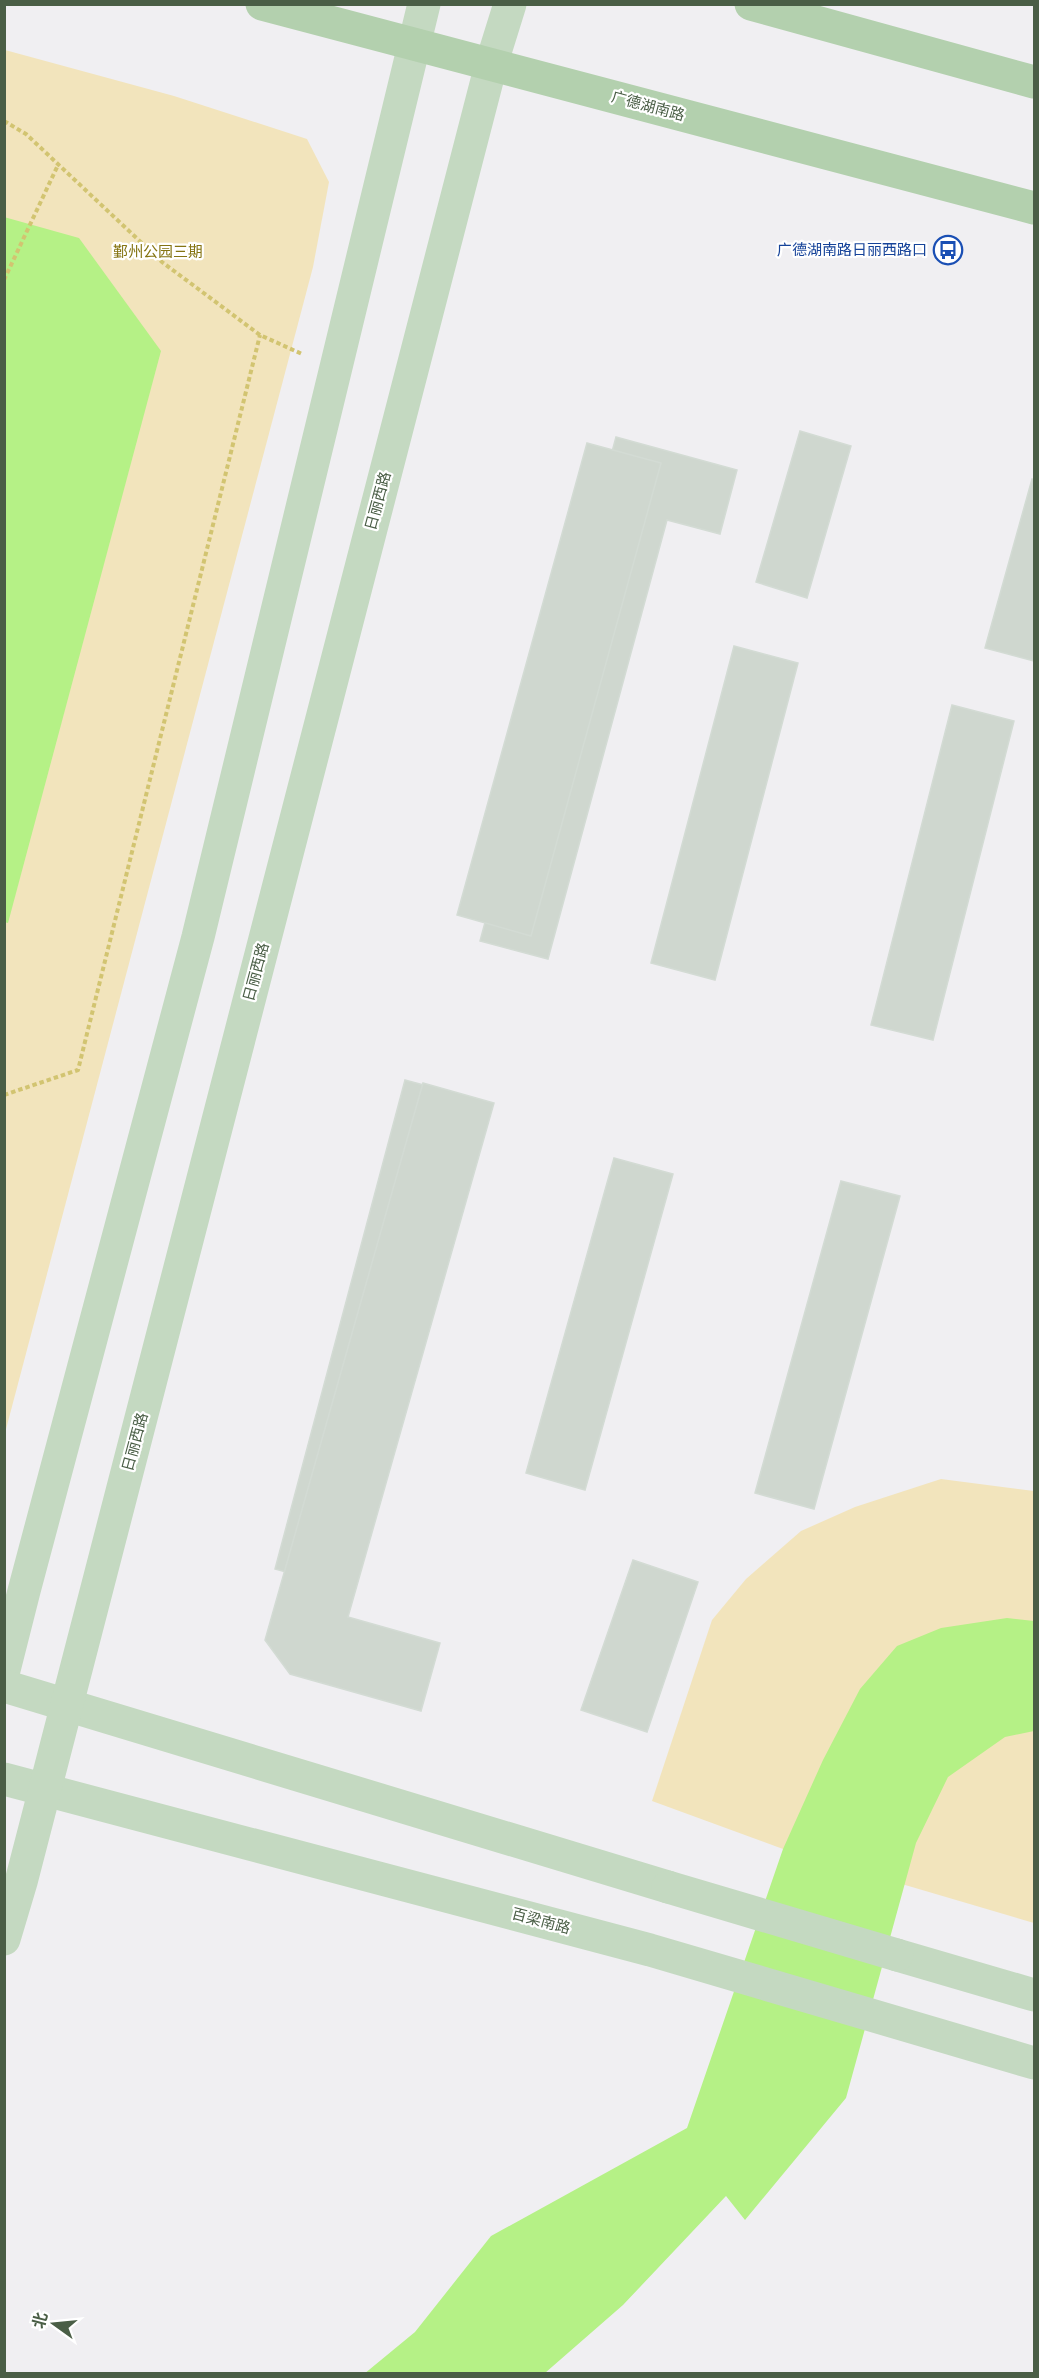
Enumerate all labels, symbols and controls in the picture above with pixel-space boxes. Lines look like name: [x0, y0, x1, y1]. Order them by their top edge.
street label: 广德湖南路: [609, 87, 687, 124]
bus stop icon: 广德湖南路日丽西路口: [932, 234, 964, 266]
place label: 广德湖南路日丽西路口: [777, 240, 927, 259]
park label: 鄞州公园三期: [113, 242, 203, 261]
street label: 日丽西路: [361, 469, 394, 532]
street label: 日丽西路: [239, 940, 272, 1003]
street label: 日丽西路: [118, 1410, 151, 1473]
street label: 百梁南路: [510, 1904, 573, 1937]
north arrow: [24, 2294, 84, 2354]
text: 北: [28, 2310, 51, 2330]

